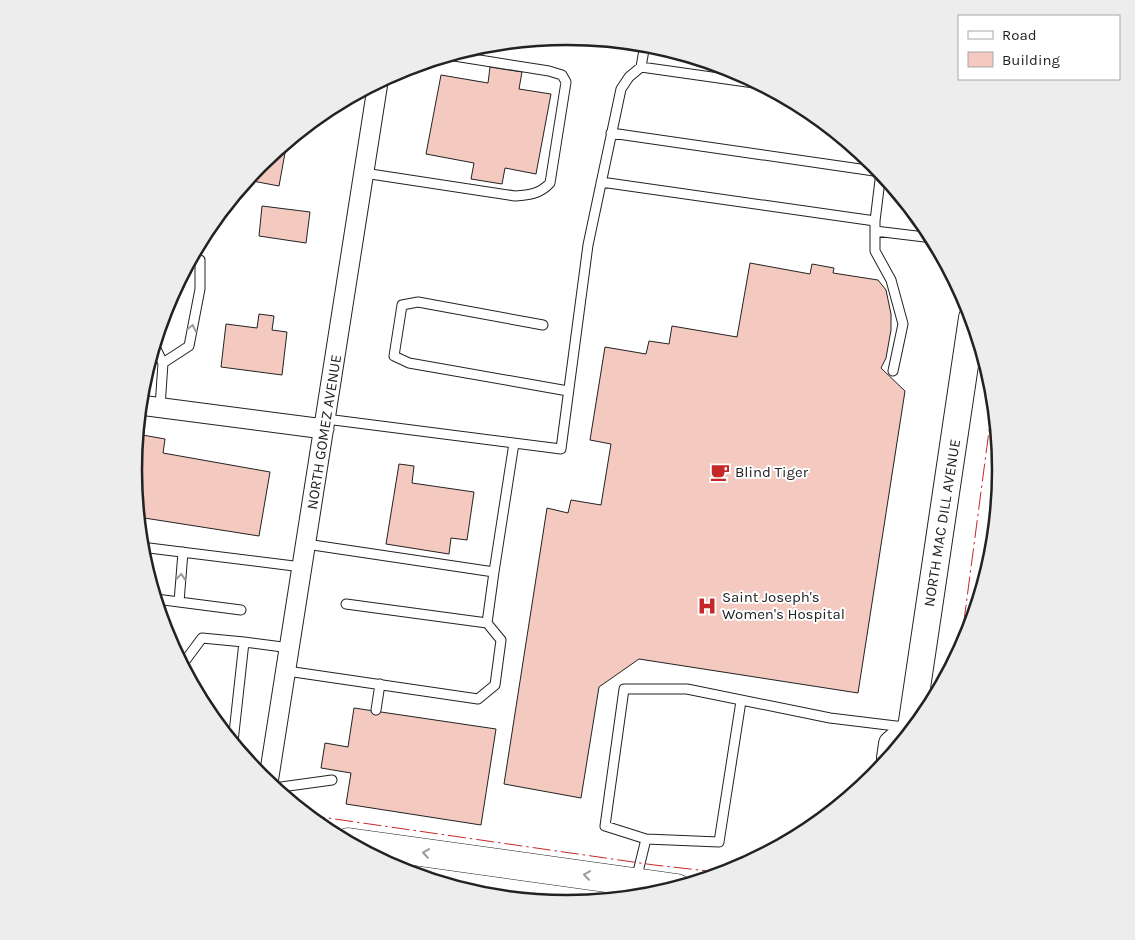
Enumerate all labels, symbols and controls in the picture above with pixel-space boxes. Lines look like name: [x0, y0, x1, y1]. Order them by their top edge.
legend: [958, 15, 1120, 80]
text: Road: [1002, 26, 1037, 44]
text: Building: [1002, 51, 1060, 69]
one-way arrow: [186, 324, 197, 333]
street label: NORTH GOMEZ AVENUE: [303, 353, 345, 511]
street label: NORTH MAC DILL AVENUE: [920, 438, 964, 608]
cafe icon: Blind Tiger: [709, 461, 731, 483]
place label: Blind Tiger: [735, 463, 809, 481]
one-way arrow: [175, 573, 186, 581]
place label: Saint Joseph's Women's Hospital: [722, 588, 845, 623]
hospital icon: Saint Joseph's Women's Hospital: [696, 595, 718, 617]
one-way arrow: [422, 848, 430, 858]
one-way arrow: [583, 870, 591, 881]

